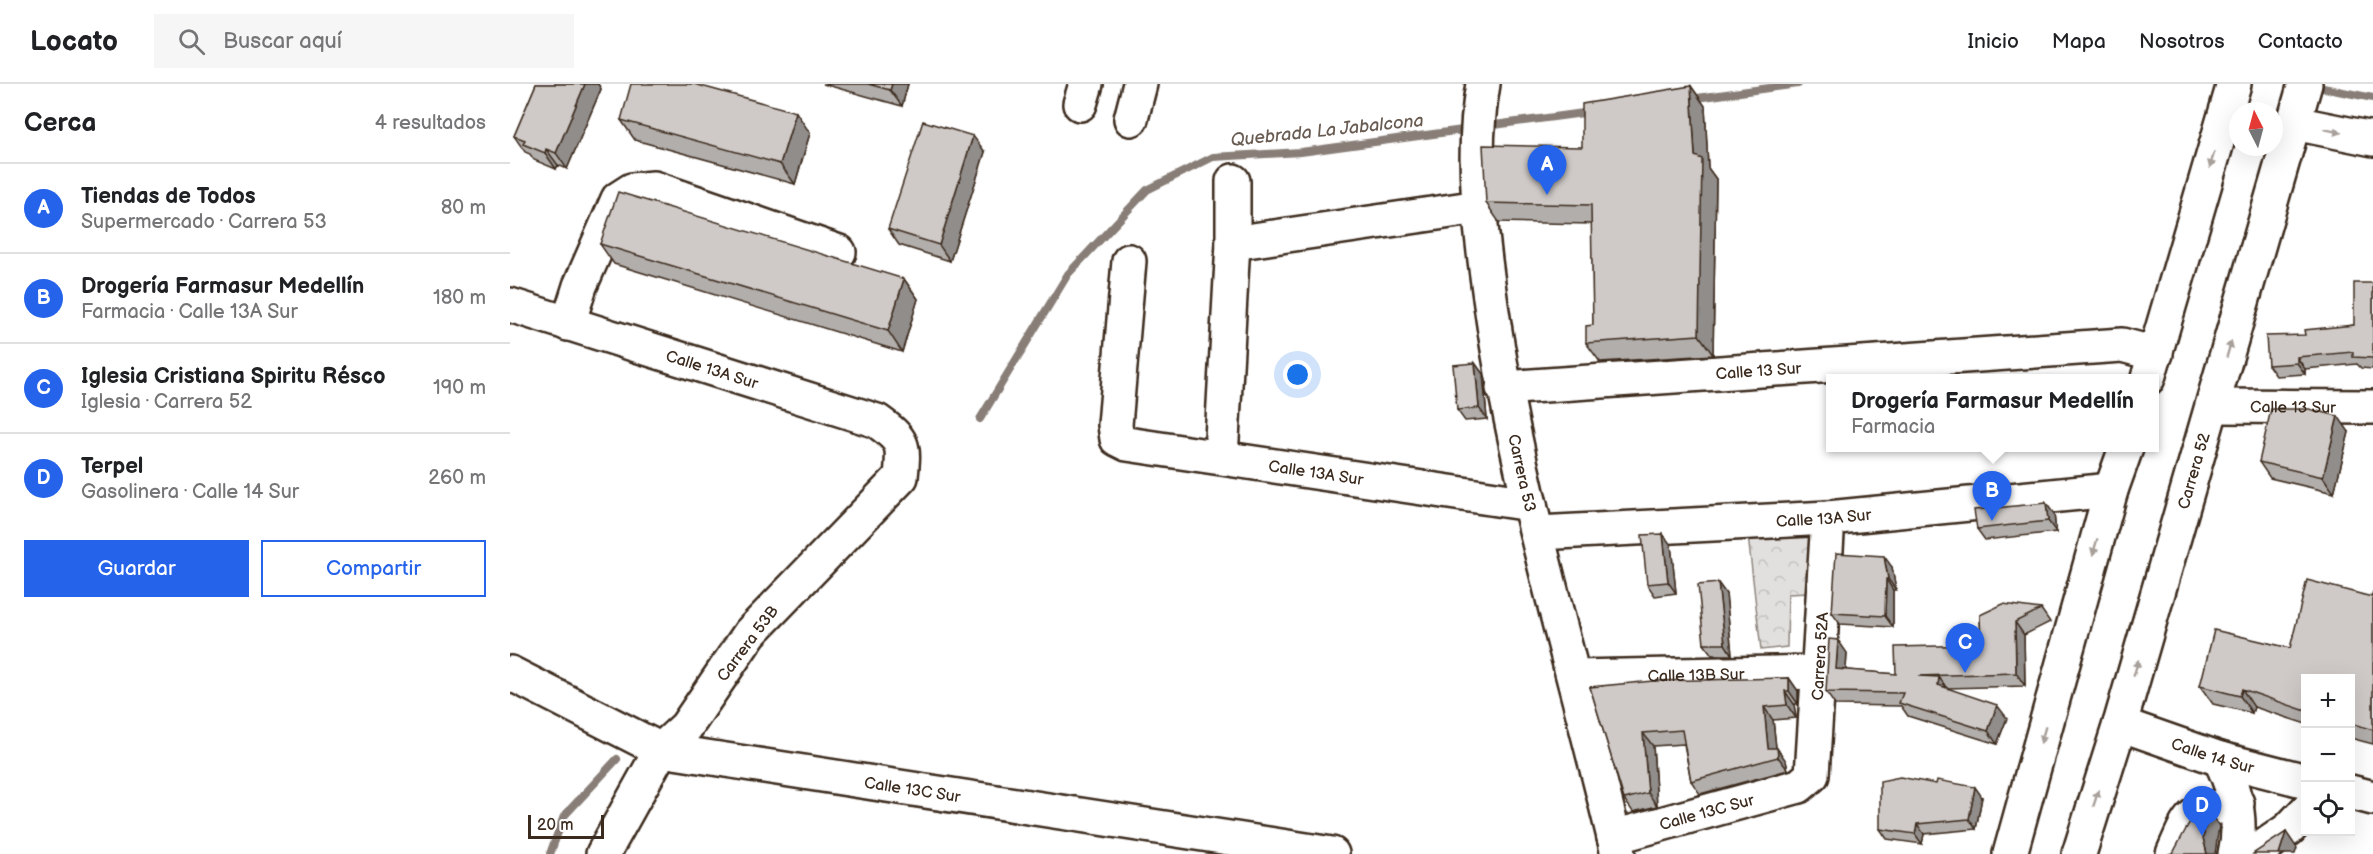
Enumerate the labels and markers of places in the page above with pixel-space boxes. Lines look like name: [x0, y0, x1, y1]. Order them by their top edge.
pin: A: [1528, 146, 1566, 195]
pin: B: [1972, 472, 2012, 521]
pin: C: [1946, 624, 1984, 673]
pin: D: [2182, 786, 2222, 836]

